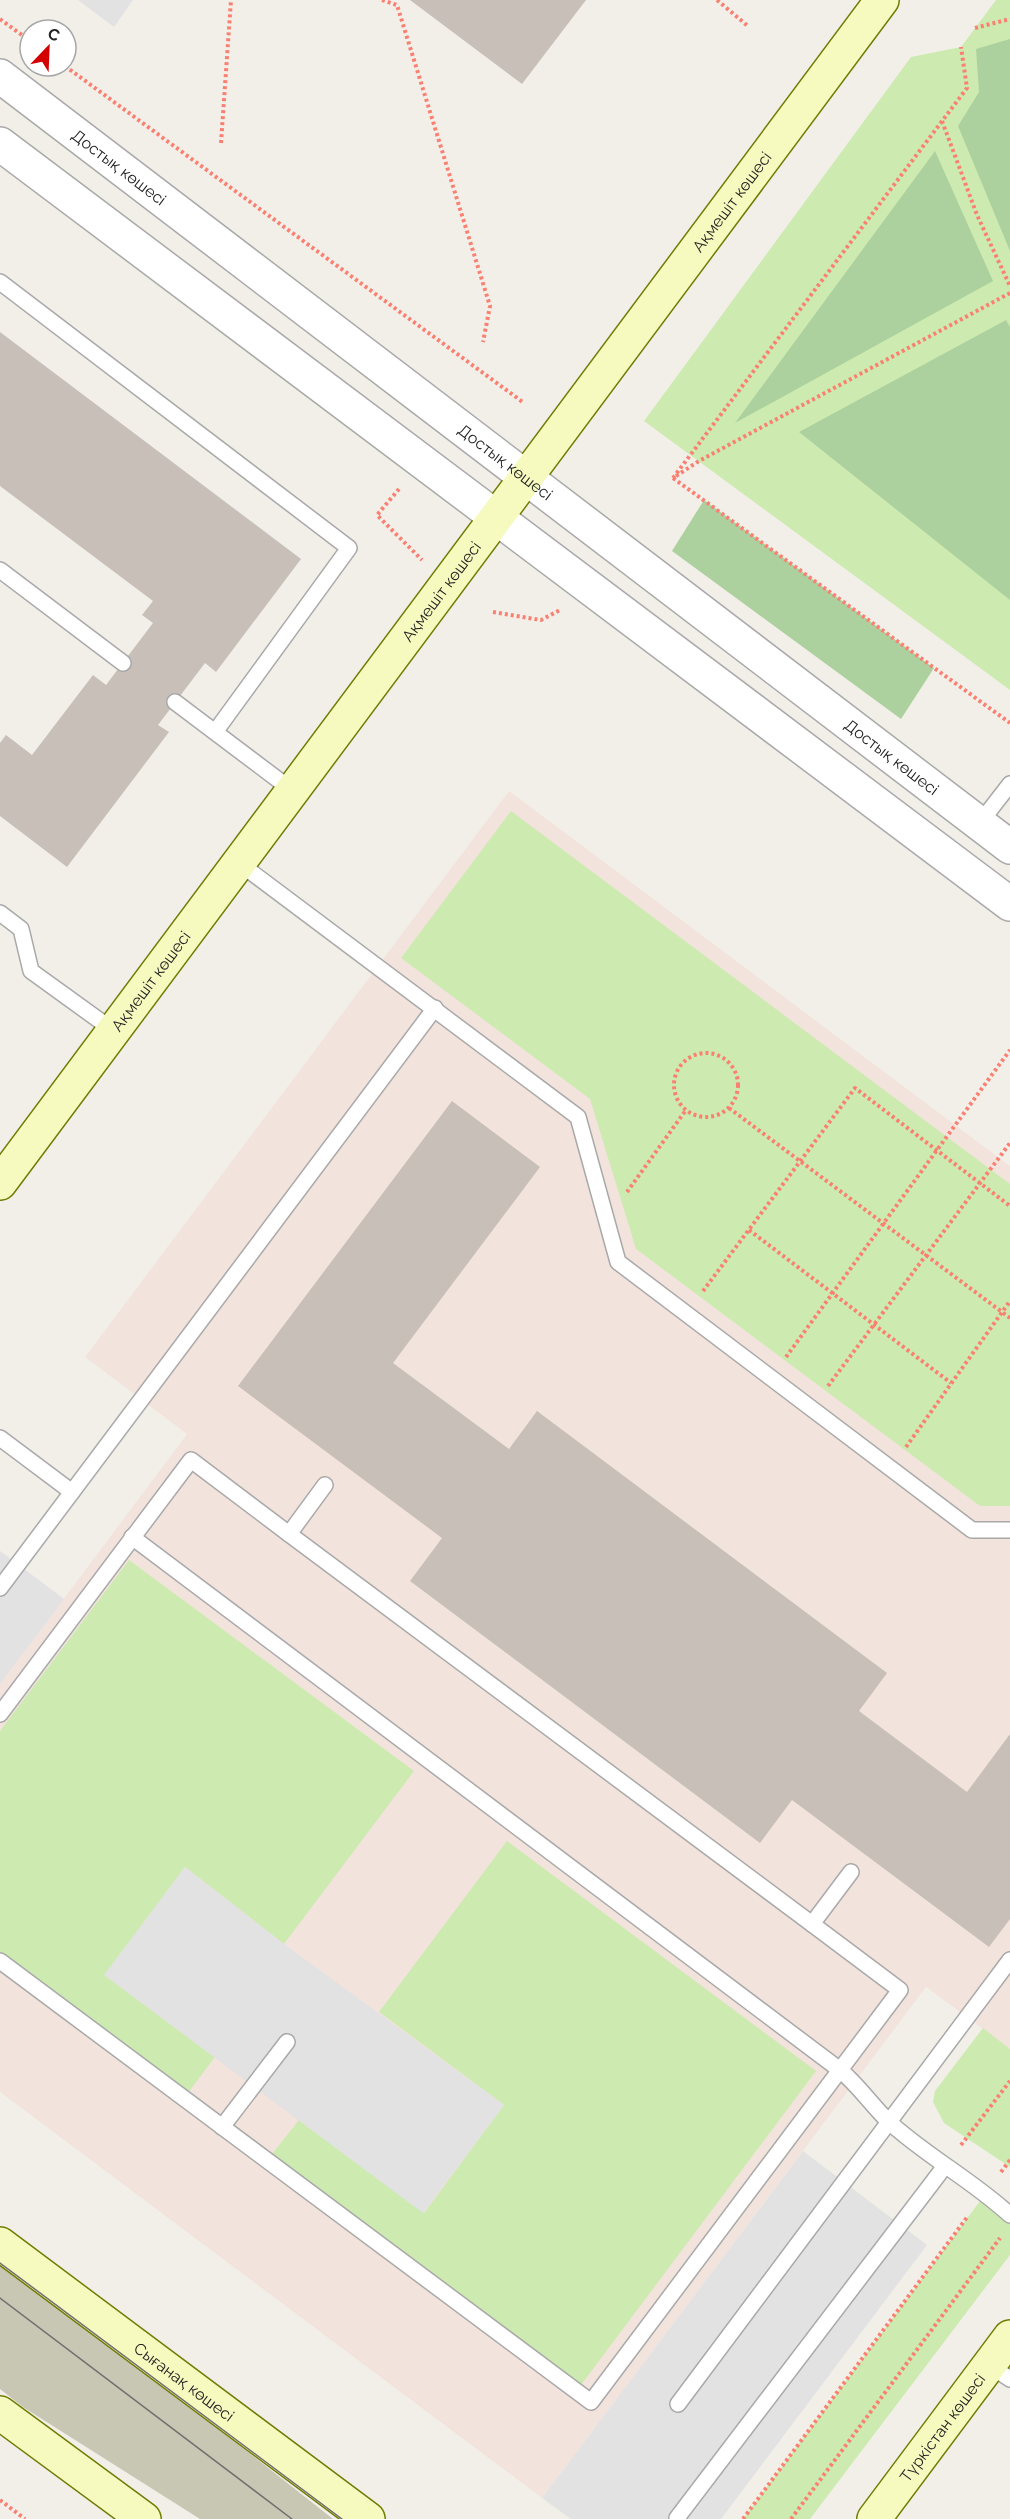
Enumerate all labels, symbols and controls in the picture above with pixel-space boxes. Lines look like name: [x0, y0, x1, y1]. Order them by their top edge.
north arrow: [18, 18, 78, 78]
text: С: [45, 24, 62, 46]
street label: Достық көшесі: [68, 125, 170, 209]
street label: Ақмешіт көшесі: [688, 148, 775, 255]
street label: Достық көшесі: [455, 420, 556, 504]
street label: Ақмешіт көшесі: [398, 538, 485, 645]
street label: Достық көшесі: [841, 715, 943, 799]
street label: Ақмешіт көшесі: [107, 927, 194, 1035]
street label: Сығанақ көшесі: [131, 2338, 238, 2425]
street label: Түркістан көшесі: [896, 2370, 989, 2486]

